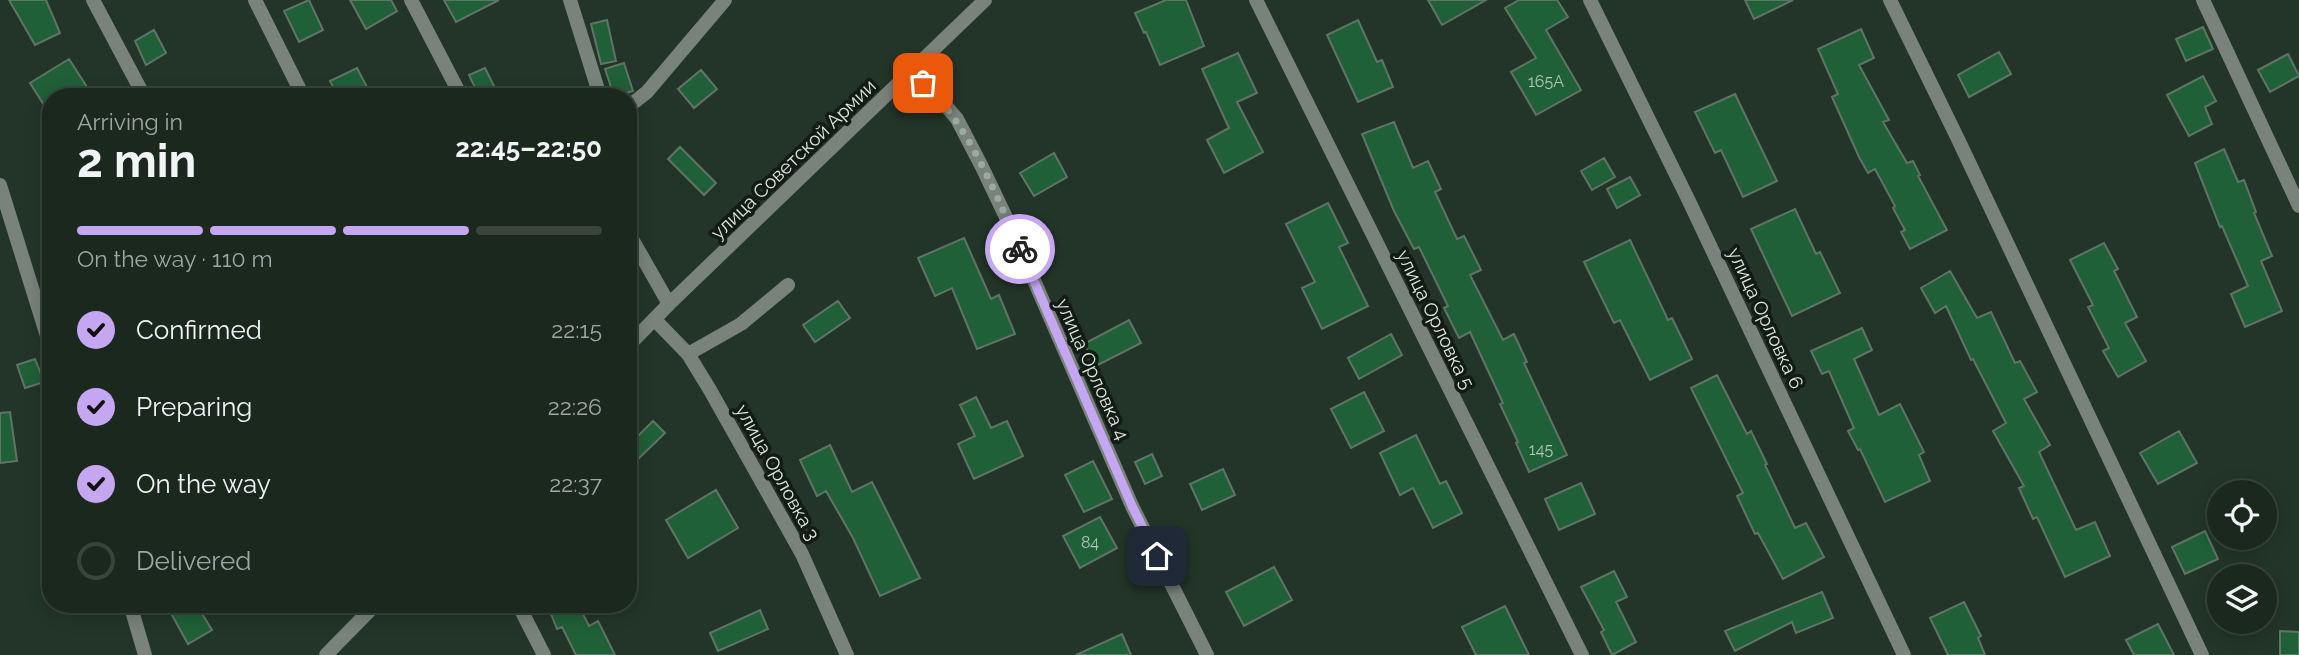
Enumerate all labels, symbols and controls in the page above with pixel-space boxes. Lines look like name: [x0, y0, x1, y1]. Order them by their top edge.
pin: [893, 53, 953, 113]
icon: bag: [904, 64, 942, 102]
house number: 165А: [1528, 72, 1564, 91]
street label: улица Советской Армии: [706, 75, 880, 243]
text: Arriving in: [77, 108, 183, 135]
text: 22:45–22:50: [455, 133, 602, 163]
text: 2 min: [77, 134, 196, 188]
courier: [985, 214, 1055, 284]
icon: bike: [1001, 230, 1039, 268]
street label: улица Орловка 6: [1724, 244, 1808, 392]
text: On the way · 110 m: [77, 245, 273, 272]
street label: улица Орловка 5: [1393, 246, 1479, 392]
street label: улица Орловка 4: [1052, 295, 1134, 443]
icon: check: [77, 311, 115, 349]
text: Confirmed: [136, 315, 262, 345]
text: 22:15: [551, 316, 602, 343]
icon: check: [77, 388, 115, 426]
text: Preparing: [136, 392, 252, 422]
text: 22:26: [548, 393, 602, 420]
street label: улица Орловка 3: [732, 400, 824, 544]
house number: 145: [1529, 440, 1553, 459]
icon: check: [77, 465, 115, 503]
text: On the way: [136, 469, 271, 499]
text: 22:37: [549, 470, 602, 497]
map controls: [2207, 480, 2277, 634]
button: locate: [2207, 480, 2277, 550]
pin: [1127, 526, 1187, 586]
house number: 84: [1081, 533, 1099, 552]
icon: home: [1138, 537, 1176, 575]
text: Delivered: [136, 546, 251, 576]
button: layers: [2207, 564, 2277, 634]

